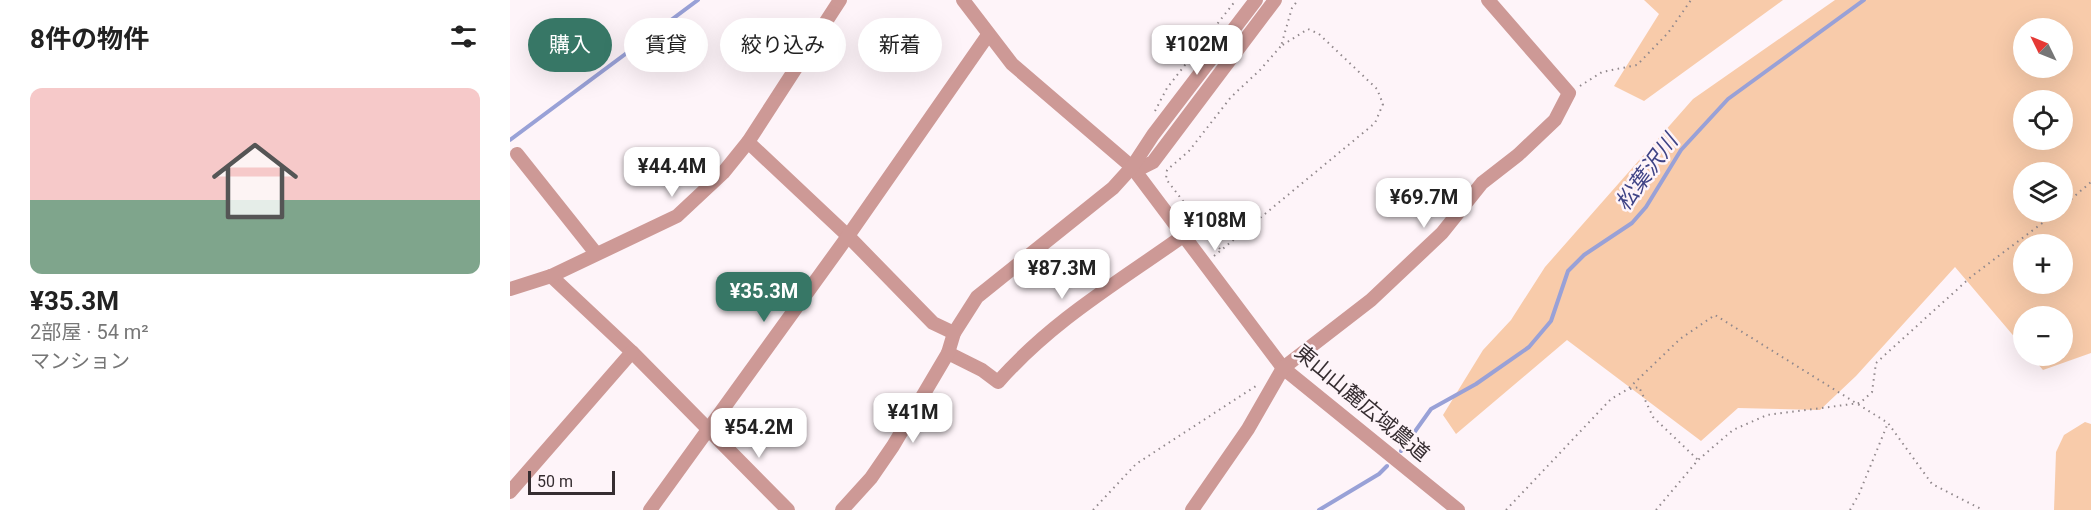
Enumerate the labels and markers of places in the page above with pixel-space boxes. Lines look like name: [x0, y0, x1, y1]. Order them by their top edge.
pin: ¥102M: [1155, 25, 1239, 76]
pin: ¥44.4M: [623, 147, 721, 198]
pin: ¥69.7M: [1375, 178, 1473, 229]
pin: ¥108M: [1173, 201, 1257, 252]
pin: ¥87.3M: [1013, 249, 1111, 300]
pin: ¥35.3M: [715, 272, 813, 323]
pin: ¥41M: [877, 393, 949, 444]
pin: ¥54.2M: [710, 408, 808, 459]

